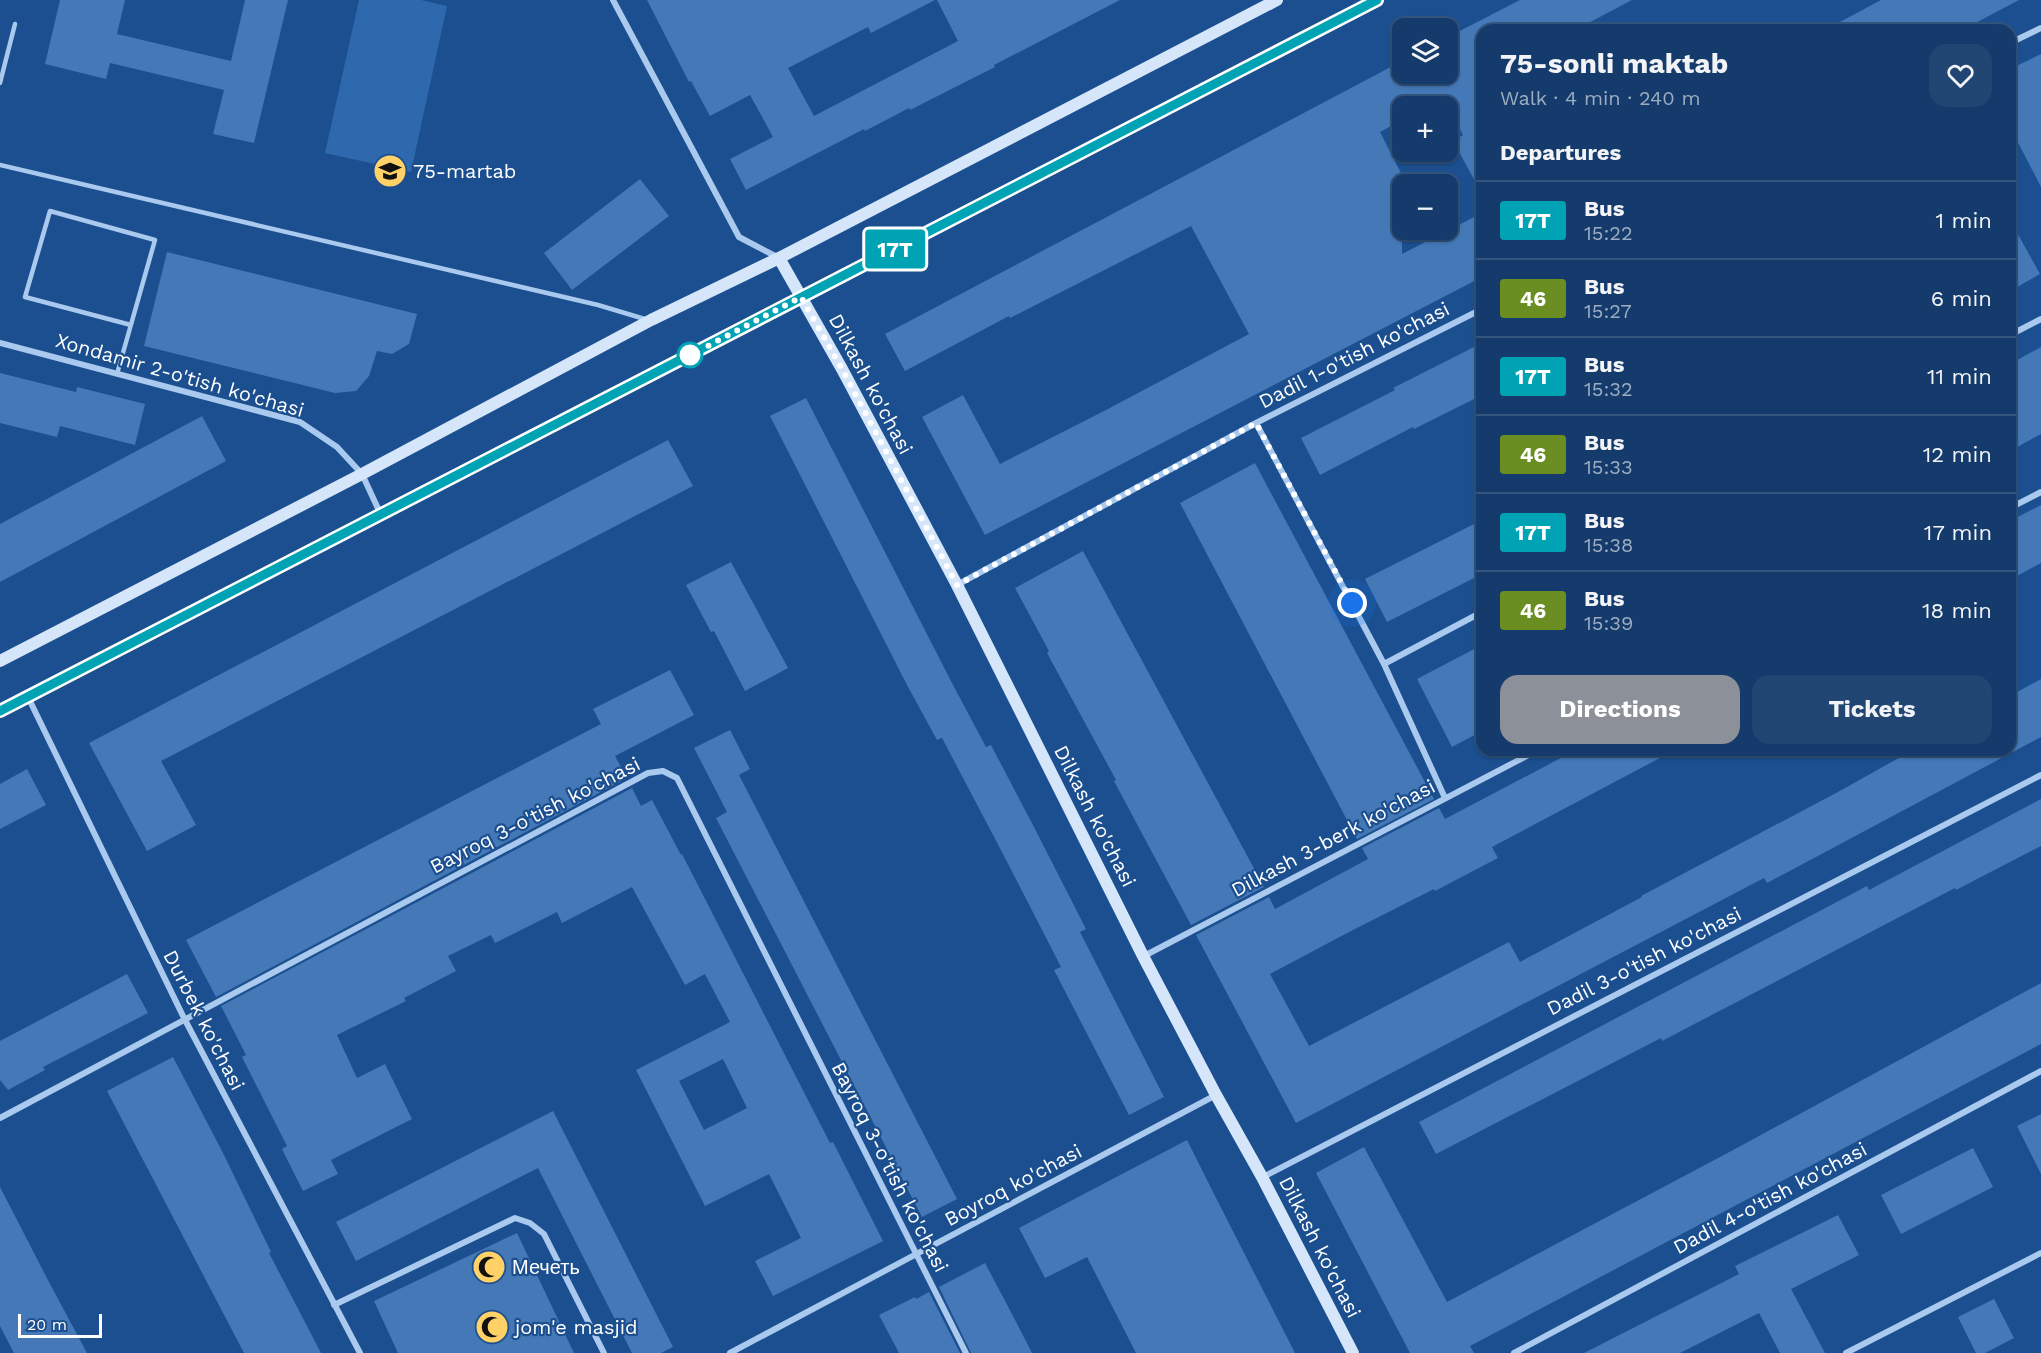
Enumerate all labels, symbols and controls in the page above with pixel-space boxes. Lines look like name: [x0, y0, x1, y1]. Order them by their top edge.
map controls: [1392, 18, 1458, 240]
button: layers: [1392, 18, 1458, 84]
button: heart: [1929, 44, 1992, 107]
text: 75-sonli maktab: [1500, 47, 1728, 80]
text: Walk · 4 min · 240 m: [1500, 86, 1700, 110]
button: +: [1392, 96, 1458, 162]
text: Departures: [1500, 140, 1621, 165]
school or university icon: 75-martab: [372, 153, 408, 189]
place label: 75-martab: [413, 159, 516, 183]
button: −: [1392, 174, 1458, 240]
text: Bus: [1584, 196, 1624, 221]
text: 17T: [1515, 208, 1551, 233]
text: 1 min: [1935, 208, 1992, 233]
text: 15:22: [1584, 221, 1633, 245]
line badge: 17T: [860, 230, 930, 268]
text: 17T: [877, 237, 913, 262]
text: Bus: [1584, 274, 1624, 299]
text: 46: [1520, 286, 1546, 311]
text: 6 min: [1931, 286, 1992, 311]
street label: Dadil 1-o'tish ko'chasi: [1255, 296, 1453, 414]
text: 15:27: [1584, 299, 1632, 323]
street label: Dilkash ko'chasi: [824, 310, 918, 458]
street label: Xondamir 2-o'tish ko'chasi: [53, 328, 307, 422]
unlabelled marker: [677, 342, 703, 368]
text: Bus: [1584, 352, 1624, 377]
text: 17T: [1515, 364, 1551, 389]
text: 11 min: [1927, 364, 1992, 389]
text: 15:32: [1584, 377, 1633, 401]
text: Bus: [1584, 430, 1624, 455]
text: 46: [1520, 442, 1546, 467]
text: 12 min: [1923, 442, 1992, 467]
text: 15:33: [1584, 455, 1633, 479]
text: Bus: [1584, 508, 1624, 533]
text: 17T: [1515, 520, 1551, 545]
text: 17 min: [1924, 520, 1992, 545]
text: 15:38: [1584, 533, 1633, 557]
text: Bus: [1584, 586, 1624, 611]
your location: [1337, 588, 1367, 618]
text: 46: [1520, 598, 1546, 623]
text: 18 min: [1922, 598, 1992, 623]
text: 15:39: [1584, 611, 1633, 635]
button: Directions: [1500, 675, 1740, 744]
button: Tickets: [1752, 675, 1992, 744]
street label: Dilkash ko'chasi: [1049, 741, 1141, 891]
street label: Bayroq 3-o'tish ko'chasi: [426, 752, 644, 878]
street label: Dilkash 3-berk ko'chasi: [1227, 774, 1439, 902]
street label: Dadil 3-o'tish ko'chasi: [1543, 901, 1745, 1021]
street label: Durbek ko'chasi: [158, 946, 250, 1094]
street label: Bayroq 3-o'tish ko'chasi: [827, 1058, 953, 1276]
street label: Dadil 4-o'tish ko'chasi: [1669, 1137, 1871, 1259]
street label: Boyroq ko'chasi: [940, 1139, 1086, 1231]
street label: Dilkash ko'chasi: [1274, 1172, 1366, 1322]
mosque icon: Мечеть: [471, 1249, 507, 1285]
place label: Мечеть: [512, 1255, 580, 1279]
mosque icon: jom'e masjid: [474, 1309, 510, 1345]
scale bar: [18, 1311, 102, 1338]
text: 20 m: [27, 1315, 67, 1334]
place label: jom'e masjid: [513, 1315, 638, 1339]

